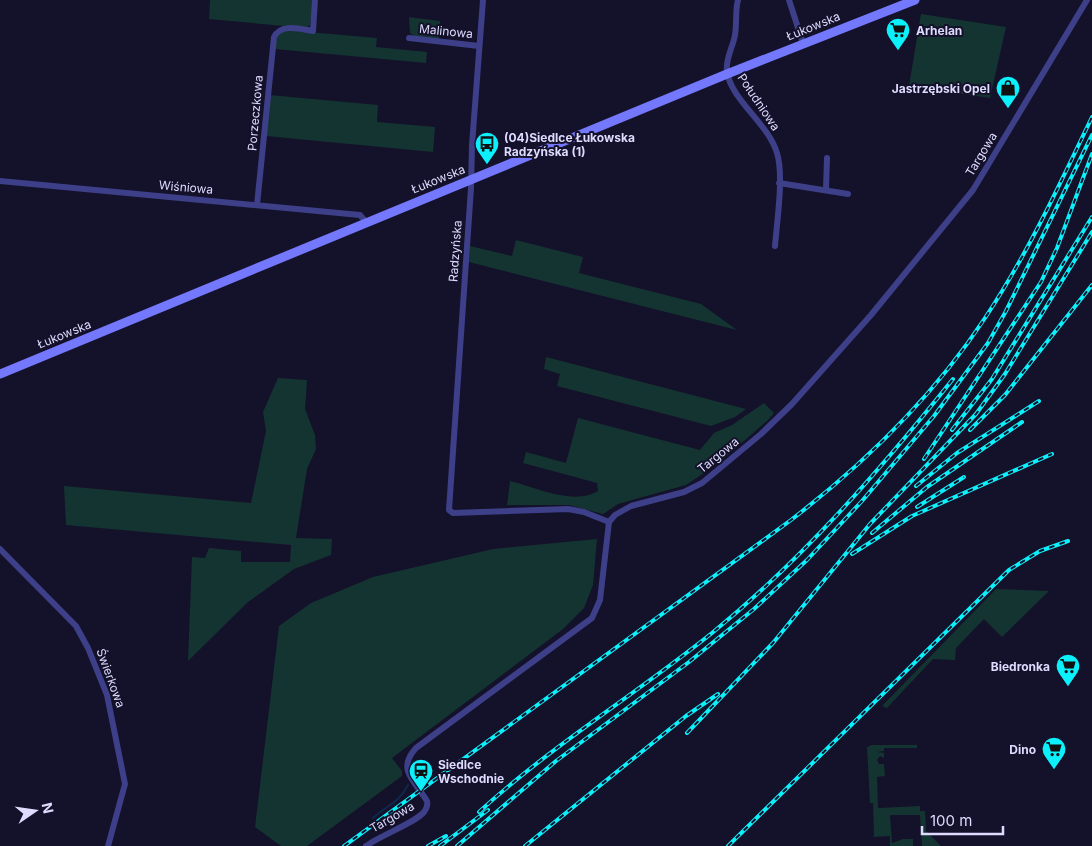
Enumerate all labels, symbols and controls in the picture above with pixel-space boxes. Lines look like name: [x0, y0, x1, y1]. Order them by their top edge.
street label: Łukowska: [784, 8, 842, 44]
supermarket icon: Arhelan: [885, 17, 911, 51]
street label: Malinowa: [418, 21, 474, 41]
place label: Arhelan: [916, 23, 962, 38]
street label: Południowa: [734, 71, 784, 133]
street label: Porzeczkowa: [244, 75, 266, 151]
shop icon: Jastrzębski Opel: [995, 75, 1021, 109]
place label: Jastrzębski Opel: [892, 81, 990, 96]
street label: Targowa: [962, 129, 1000, 179]
place label: (04)Siedlce Łukowska Radzyńska (1): [504, 130, 635, 159]
bus stop icon: (04)Siedlce Łukowska Radzyńska (1): [474, 131, 500, 165]
street label: Łukowska: [409, 161, 467, 197]
street label: Wiśniowa: [158, 177, 214, 197]
street label: Radzyńska: [445, 220, 465, 282]
street label: Łukowska: [35, 316, 93, 352]
street label: Targowa: [694, 434, 742, 476]
street label: Świerkowa: [93, 646, 129, 710]
supermarket icon: Biedronka: [1055, 653, 1081, 687]
place label: Biedronka: [991, 659, 1050, 674]
supermarket icon: Dino: [1041, 736, 1067, 770]
place label: Dino: [1009, 742, 1036, 757]
place label: Siedlce Wschodnie: [438, 757, 504, 786]
station icon: Siedlce Wschodnie: [408, 758, 434, 792]
north arrow: [10, 786, 60, 836]
street label: Targowa: [367, 798, 417, 836]
text: N: [39, 801, 58, 815]
scale bar: [922, 804, 1003, 836]
text: 100 m: [930, 811, 972, 830]

